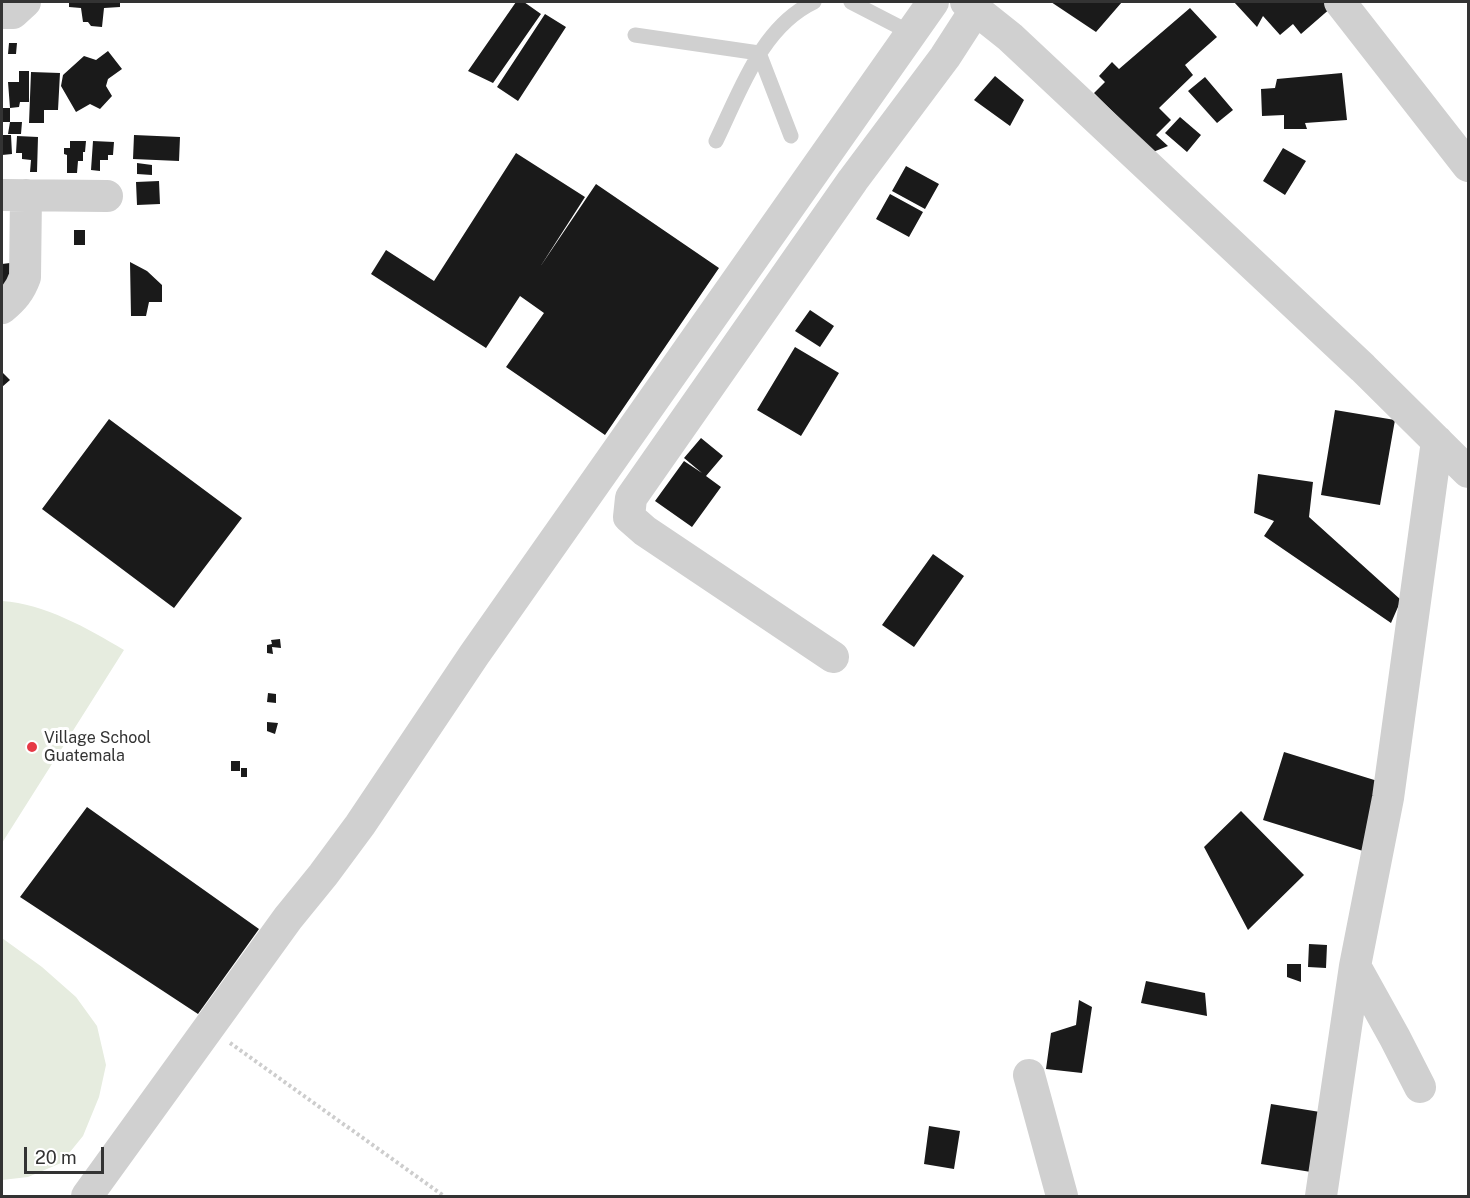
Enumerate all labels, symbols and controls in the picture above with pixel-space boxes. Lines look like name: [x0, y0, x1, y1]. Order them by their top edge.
place label: Village School Guatemala: [44, 728, 151, 766]
marker: Village School Guatemala: [25, 740, 39, 754]
scale bar: [27, 1135, 106, 1173]
text: 20 m: [35, 1147, 77, 1168]

